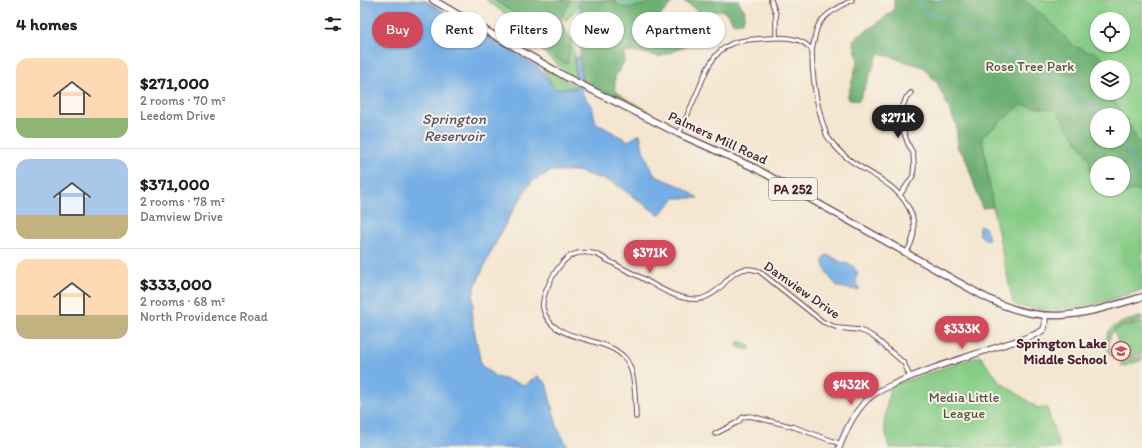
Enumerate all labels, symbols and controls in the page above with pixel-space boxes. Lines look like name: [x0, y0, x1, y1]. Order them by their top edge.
chip: Buy: [372, 12, 423, 48]
chip: Rent: [431, 12, 487, 48]
chip: Filters: [495, 12, 562, 48]
chip: New: [570, 12, 624, 48]
chip: Apartment: [632, 12, 725, 48]
map controls: [1090, 12, 1130, 196]
button: locate: [1090, 12, 1130, 52]
icon: filters: [322, 13, 344, 35]
text: 4 homes: [16, 14, 77, 34]
park label: Rose Tree Park: [985, 58, 1075, 75]
button: layers: [1090, 60, 1130, 100]
text: $271,000: [140, 73, 209, 93]
icon: home: [48, 74, 96, 122]
text: 2 rooms · 70 m²: [140, 93, 226, 108]
pin: $271K: [870, 105, 926, 139]
text: Leedom Drive: [140, 108, 215, 123]
street label: Palmers Mill Road: [666, 108, 771, 169]
button: +: [1090, 108, 1130, 148]
water label: Springton Reservoir: [422, 110, 486, 145]
text: $271K: [881, 110, 915, 125]
button: −: [1090, 156, 1130, 196]
text: $371,000: [140, 174, 210, 194]
icon: home: [48, 175, 96, 223]
road number: PA 252: [769, 178, 817, 200]
text: 2 rooms · 78 m²: [140, 194, 225, 209]
text: Damview Drive: [140, 209, 223, 224]
pin: $371K: [622, 240, 678, 274]
text: $371K: [633, 245, 667, 260]
street label: Damview Drive: [761, 257, 844, 323]
text: $333,000: [140, 274, 212, 294]
icon: home: [48, 275, 96, 323]
text: 2 rooms · 68 m²: [140, 294, 225, 309]
text: North Providence Road: [140, 309, 268, 324]
pin: $333K: [934, 316, 990, 350]
text: $333K: [944, 321, 980, 336]
place label: Springton Lake Middle School: [1016, 335, 1108, 368]
school or university icon: Springton Lake Middle School: [1110, 340, 1132, 362]
pin: $432K: [823, 372, 879, 406]
text: $432K: [833, 377, 869, 392]
park label: Media Little League: [929, 389, 1000, 422]

